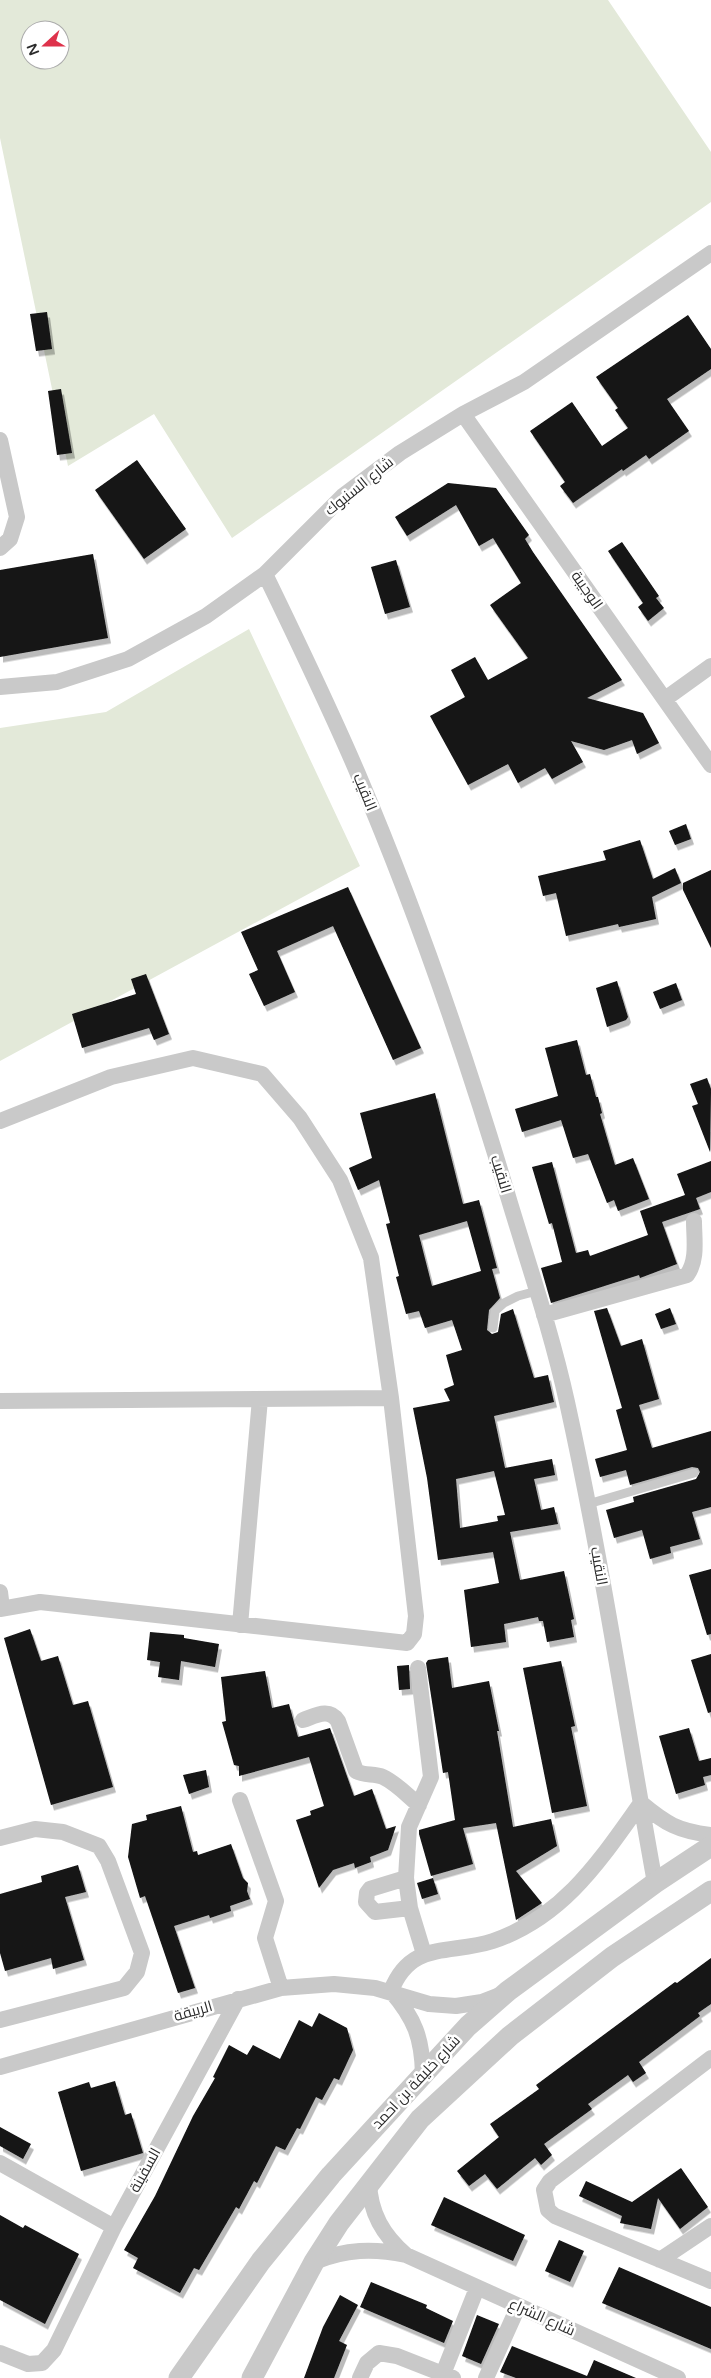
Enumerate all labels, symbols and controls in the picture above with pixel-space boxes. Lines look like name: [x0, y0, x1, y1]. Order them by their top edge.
north arrow: [20, 20, 70, 70]
text: N: [23, 41, 43, 58]
street label: شارع السنبوك: [321, 453, 398, 521]
street label: الوجيبة: [567, 567, 607, 613]
street label: النقيب: [349, 771, 381, 813]
street label: النقيب: [487, 1153, 515, 1195]
street label: النقيب: [587, 1545, 611, 1587]
street label: الربيقة: [172, 1997, 214, 2025]
street label: شارع خليفة بن احمد: [368, 2031, 465, 2134]
street label: السفينة: [125, 2145, 165, 2195]
street label: شارع الشراع: [505, 2294, 578, 2341]

